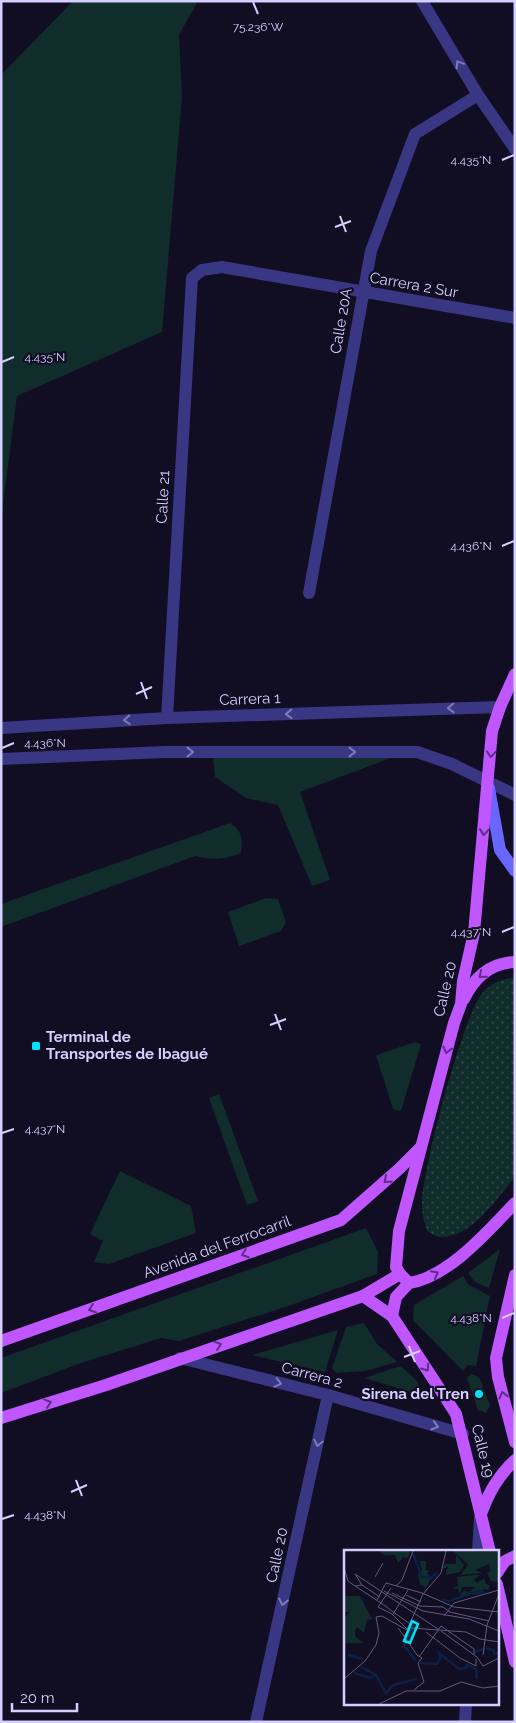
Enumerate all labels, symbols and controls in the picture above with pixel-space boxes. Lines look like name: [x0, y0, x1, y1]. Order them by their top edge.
text: 75.236°W: [233, 20, 284, 34]
one-way arrow: [456, 61, 466, 70]
text: 4.435°N: [451, 153, 491, 167]
street label: Carrera 2 Sur: [368, 268, 460, 302]
street label: Calle 20A: [326, 287, 356, 355]
text: 4.435°N: [25, 350, 65, 364]
street label: Calle 21: [153, 469, 173, 524]
text: 4.436°N: [450, 539, 492, 553]
street label: Carrera 1: [219, 689, 281, 709]
one-way arrow: [447, 703, 455, 714]
one-way arrow: [285, 708, 293, 719]
one-way arrow: [122, 715, 130, 726]
text: 4.436°N: [24, 736, 66, 750]
one-way arrow: [186, 747, 194, 757]
one-way arrow: [349, 747, 357, 757]
one-way arrow: [485, 750, 496, 758]
one-way arrow: [479, 828, 490, 836]
text: 4.437°N: [451, 925, 491, 939]
street label: Calle 20: [430, 960, 460, 1018]
one-way arrow: [479, 969, 488, 978]
place label: Terminal de Transportes de Ibagué: [46, 1028, 208, 1063]
marker: Terminal de Transportes de Ibagué: [30, 1040, 42, 1052]
one-way arrow: [442, 1046, 453, 1055]
text: 4.437°N: [25, 1122, 65, 1136]
one-way arrow: [383, 1175, 392, 1184]
street label: Avenida del Ferrocarril: [141, 1212, 294, 1282]
one-way arrow: [241, 1248, 250, 1258]
one-way arrow: [430, 1270, 439, 1280]
one-way arrow: [88, 1303, 97, 1313]
text: 4.438°N: [450, 1311, 492, 1325]
one-way arrow: [213, 1341, 222, 1351]
street label: Carrera 2: [279, 1358, 345, 1392]
one-way arrow: [420, 1362, 429, 1372]
one-way arrow: [274, 1377, 282, 1387]
place label: Sirena del Tren: [362, 1385, 469, 1403]
marker: Sirena del Tren: [473, 1388, 485, 1400]
one-way arrow: [498, 1391, 508, 1399]
one-way arrow: [43, 1399, 51, 1409]
one-way arrow: [430, 1421, 438, 1431]
street label: Calle 19: [468, 1422, 498, 1480]
one-way arrow: [313, 1438, 324, 1447]
text: 4.438°N: [24, 1508, 66, 1522]
street label: Calle 20: [262, 1526, 292, 1584]
inset map: [344, 1550, 498, 1706]
one-way arrow: [278, 1597, 289, 1606]
scale bar: [12, 1680, 78, 1712]
text: 20 m: [20, 1689, 55, 1707]

